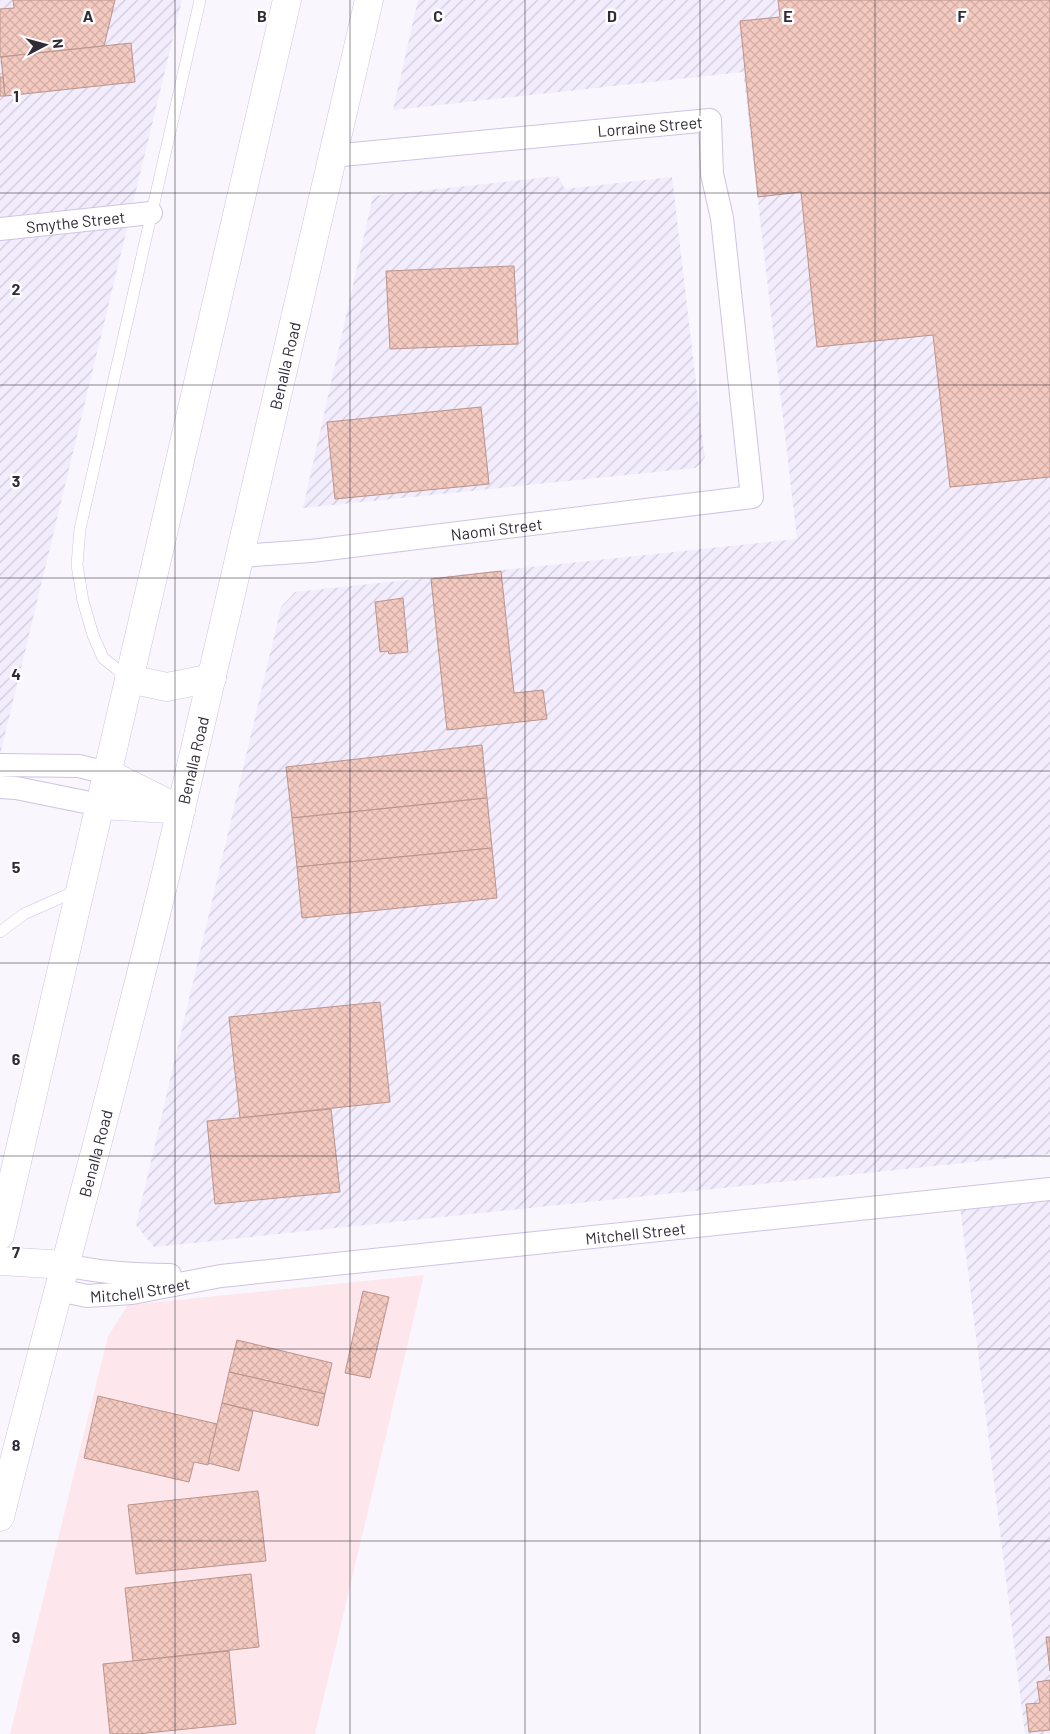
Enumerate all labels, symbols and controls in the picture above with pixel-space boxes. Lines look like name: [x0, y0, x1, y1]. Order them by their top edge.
text: A: [83, 6, 94, 25]
text: B: [257, 6, 267, 25]
text: C: [433, 6, 443, 25]
text: D: [607, 6, 617, 25]
text: E: [783, 6, 793, 25]
text: F: [958, 6, 967, 25]
north arrow: [20, 20, 70, 70]
text: N: [49, 38, 67, 49]
text: 1: [13, 86, 19, 105]
street label: Lorraine Street: [597, 112, 703, 140]
street label: Smythe Street: [25, 206, 126, 236]
text: 2: [12, 279, 21, 298]
street label: Benalla Road: [265, 320, 303, 411]
text: 3: [12, 471, 20, 490]
street label: Naomi Street: [450, 513, 543, 543]
text: 4: [11, 664, 21, 683]
street label: Benalla Road: [173, 714, 212, 806]
text: 5: [12, 857, 21, 876]
text: 6: [12, 1049, 21, 1068]
street label: Benalla Road: [74, 1107, 115, 1199]
street label: Mitchell Street: [584, 1218, 687, 1247]
text: 7: [12, 1242, 20, 1261]
street label: Mitchell Street: [89, 1273, 191, 1305]
text: 8: [12, 1435, 21, 1454]
text: 9: [12, 1627, 20, 1646]

